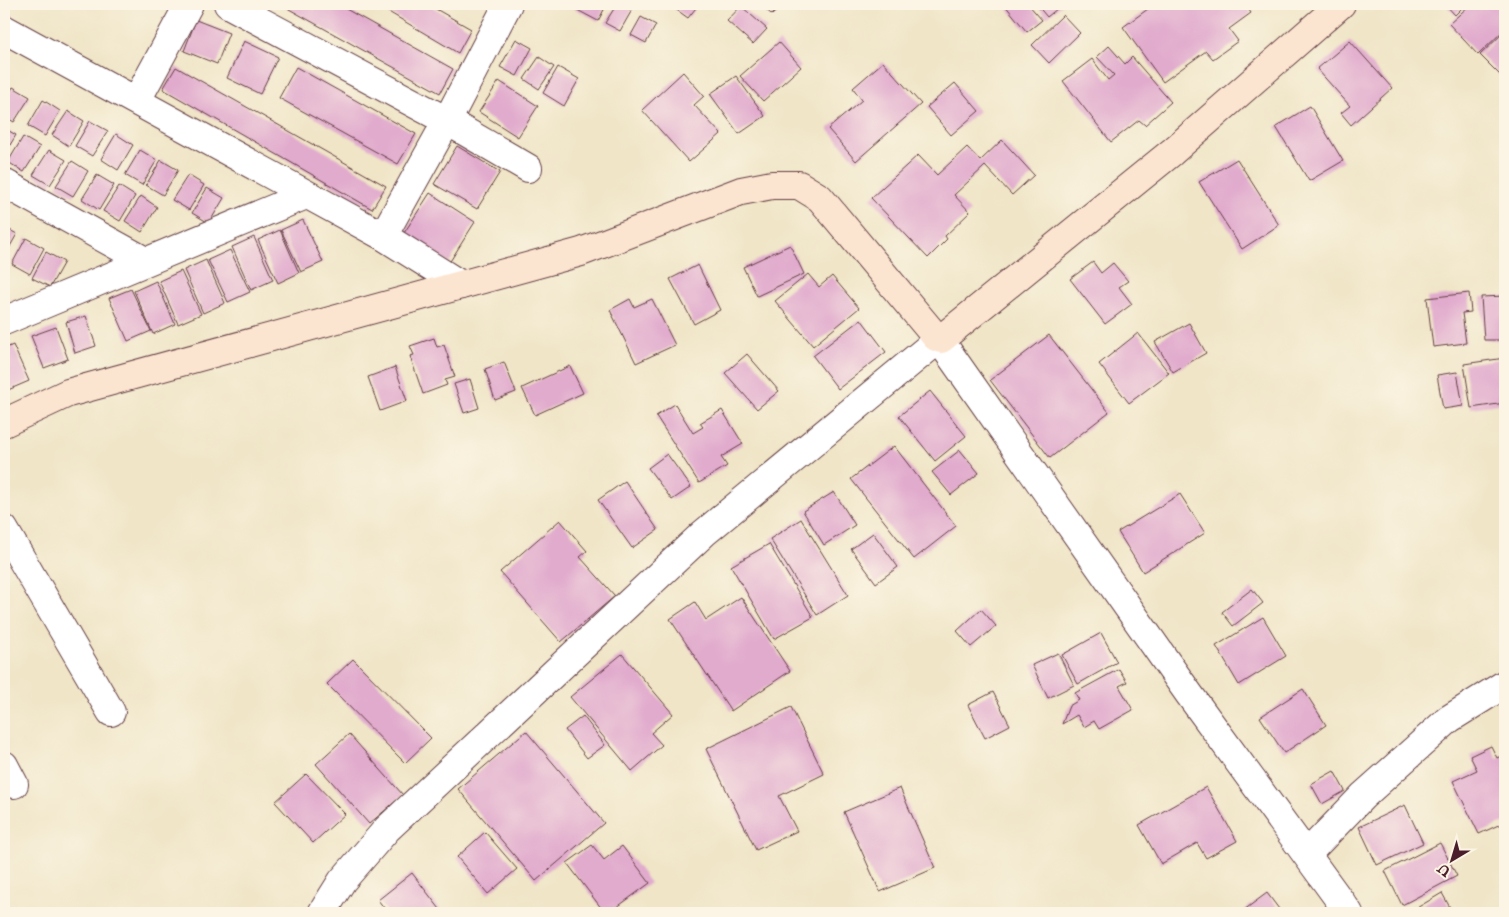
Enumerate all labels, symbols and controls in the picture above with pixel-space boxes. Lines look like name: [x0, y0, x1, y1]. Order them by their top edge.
north arrow: [1426, 834, 1476, 884]
text: U: [1433, 858, 1456, 881]

